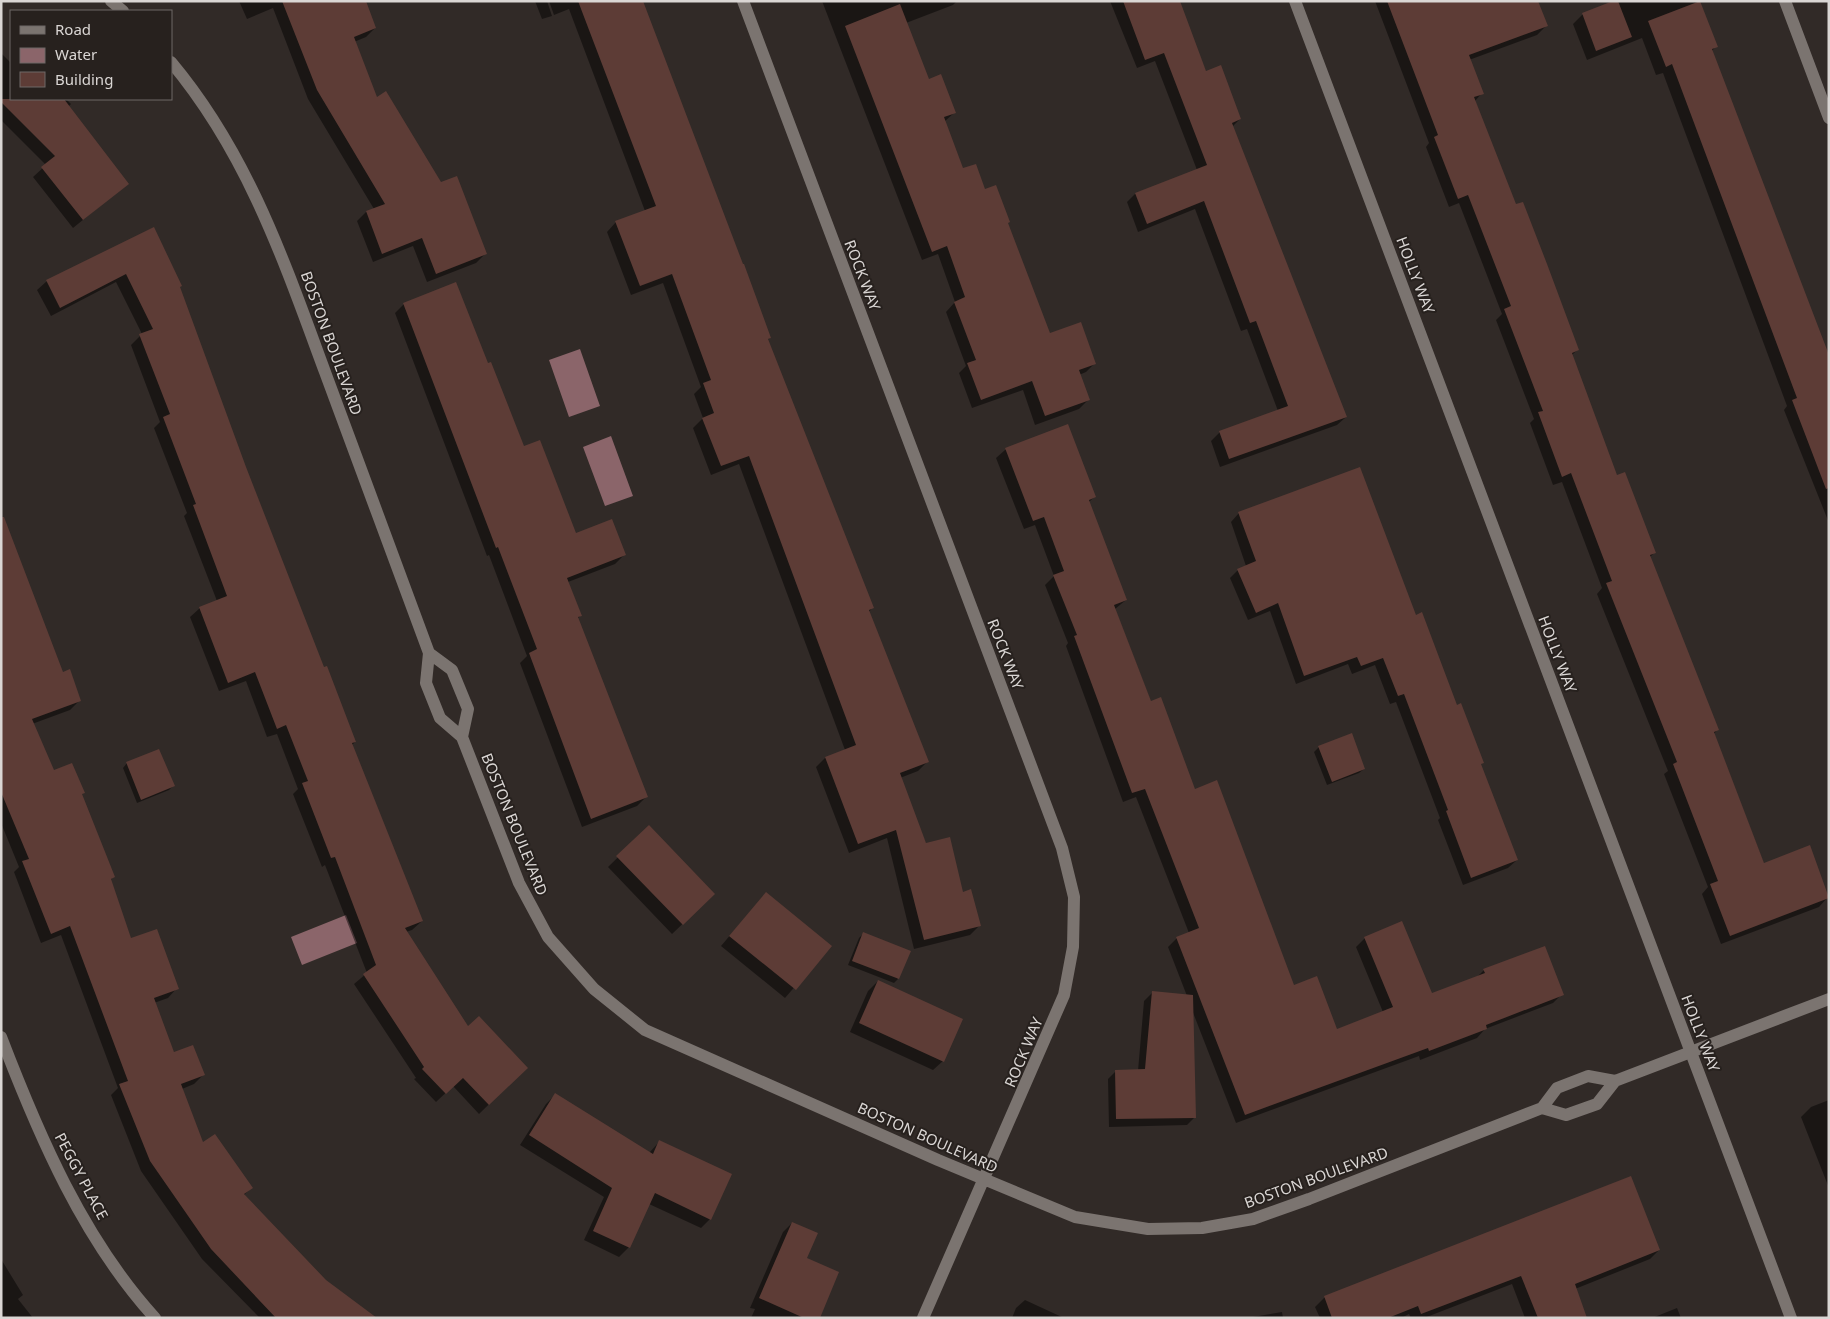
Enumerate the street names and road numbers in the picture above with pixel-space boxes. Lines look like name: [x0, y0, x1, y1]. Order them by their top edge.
street label: HOLLY WAY: [1392, 234, 1440, 317]
street label: ROCK WAY: [840, 237, 886, 314]
street label: BOSTON BOULEVARD: [297, 268, 367, 418]
street label: HOLLY WAY: [1534, 613, 1582, 696]
street label: ROCK WAY: [983, 616, 1029, 693]
street label: BOSTON BOULEVARD: [477, 750, 553, 898]
street label: HOLLY WAY: [1677, 992, 1725, 1075]
street label: ROCK WAY: [999, 1013, 1047, 1090]
street label: BOSTON BOULEVARD: [855, 1097, 1001, 1177]
street label: PEGGY PLACE: [51, 1129, 113, 1223]
street label: BOSTON BOULEVARD: [1241, 1142, 1391, 1212]

